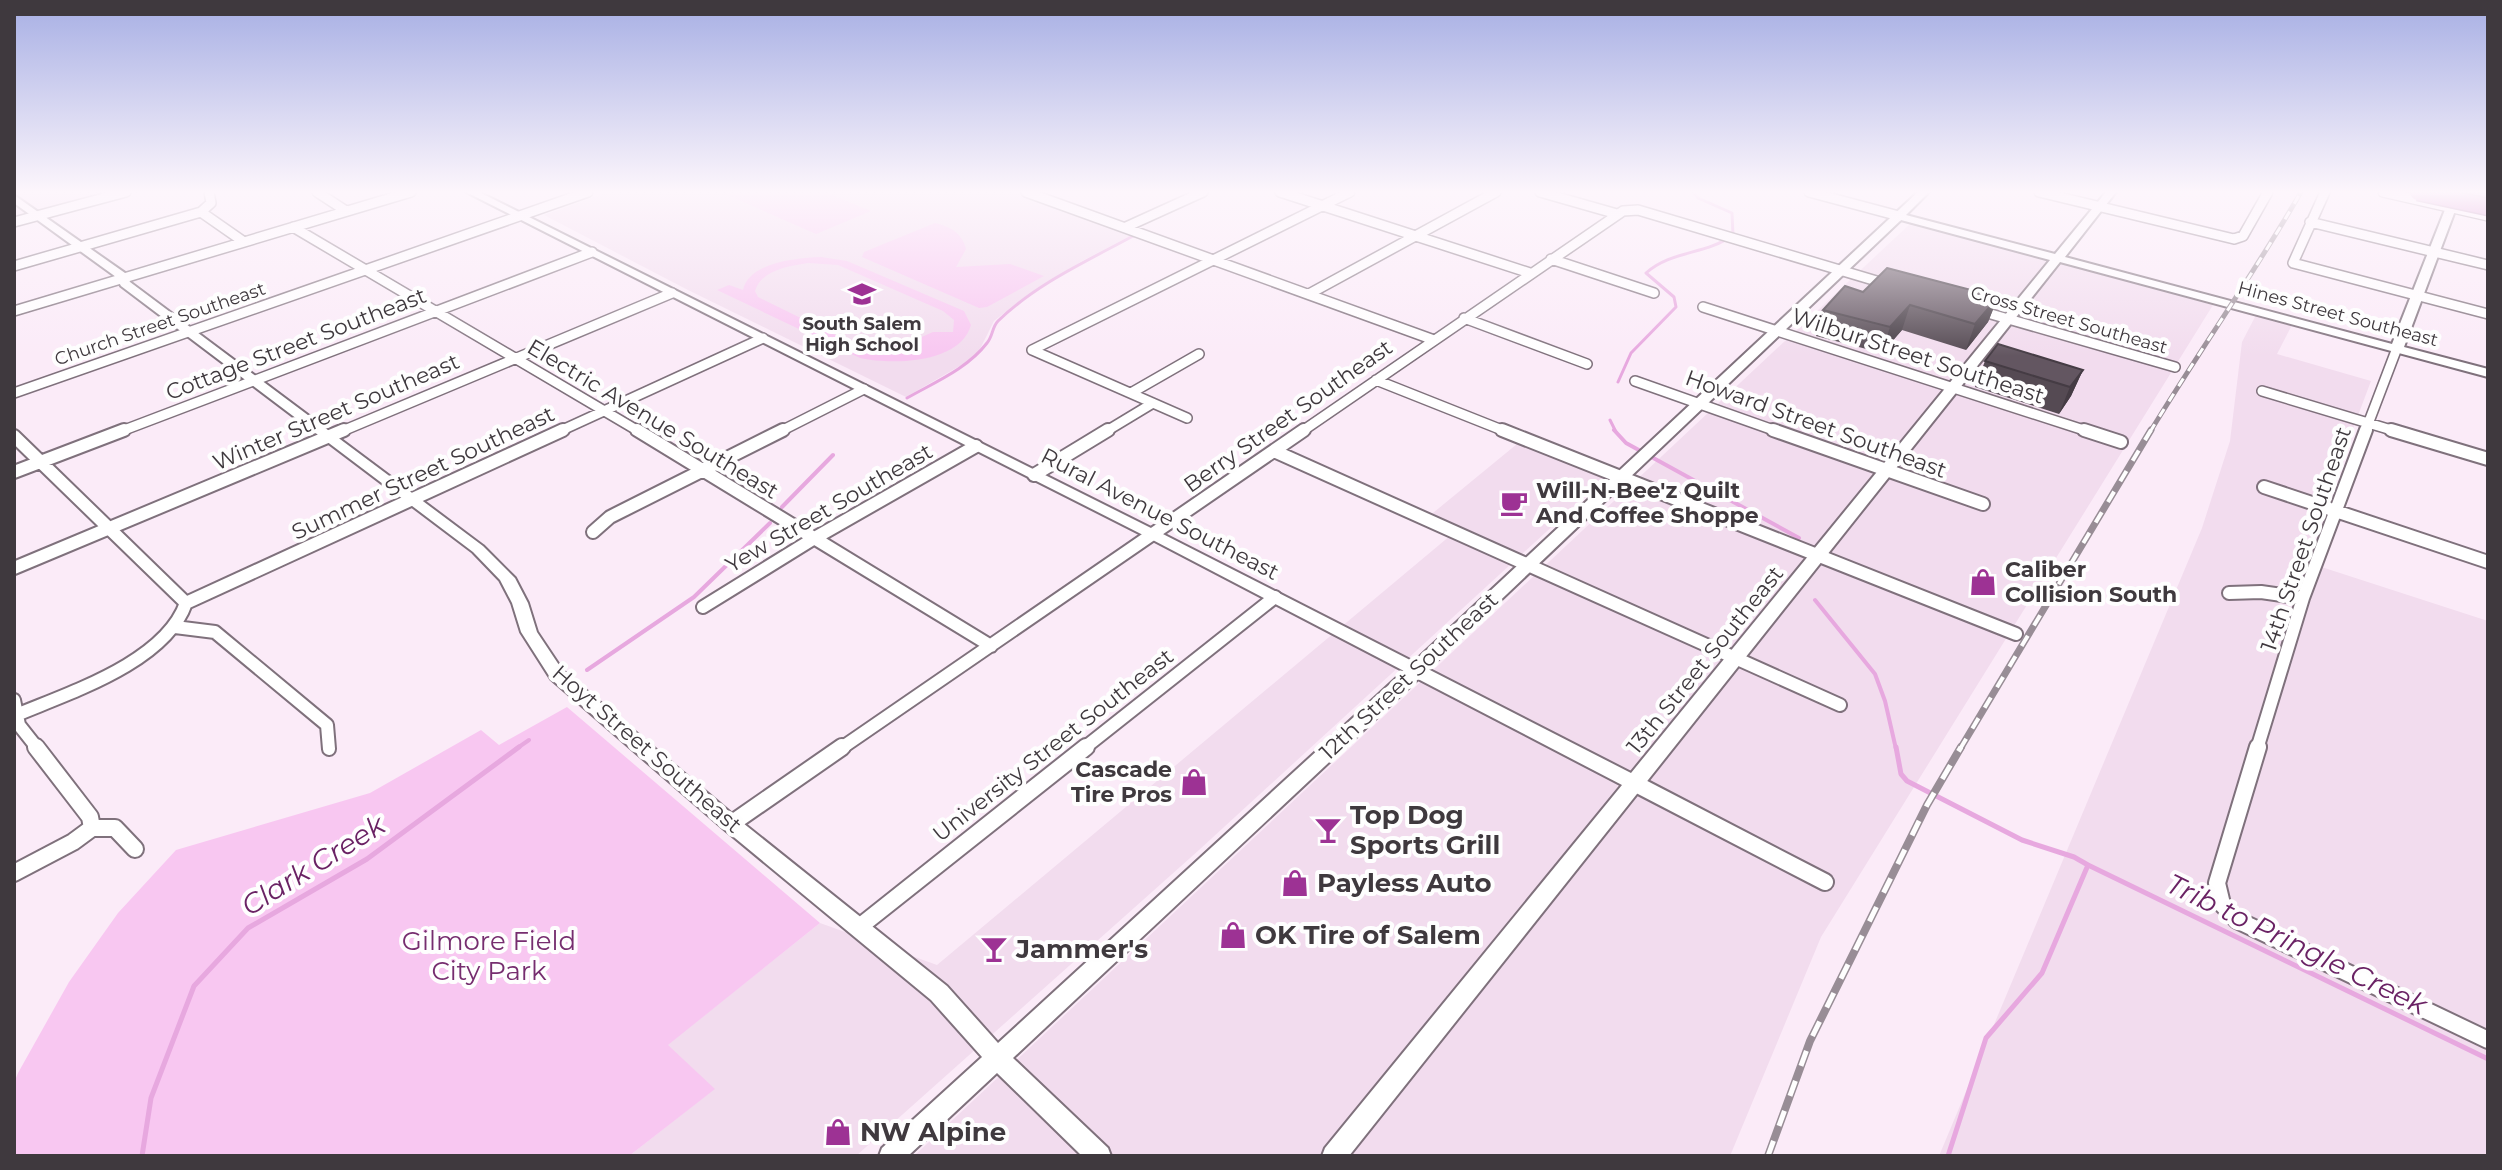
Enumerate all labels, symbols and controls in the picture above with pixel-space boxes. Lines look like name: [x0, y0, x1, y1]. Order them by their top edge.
street label: Hines Street Southeast: [2235, 277, 2441, 351]
street label: Church Street Southeast: [52, 278, 268, 370]
school or university icon: South Salem High School: [847, 279, 877, 309]
street label: Cross Street Southeast: [1968, 281, 2170, 359]
street label: Cottage Street Southeast: [162, 282, 430, 406]
street label: Wilbur Street Southeast: [1788, 302, 2048, 410]
place label: South Salem High School: [802, 313, 922, 356]
street label: Electric Avenue Southeast: [522, 333, 784, 505]
street label: Berry Street Southeast: [1178, 334, 1398, 498]
street label: Winter Street Southeast: [209, 348, 463, 476]
street label: Howard Street Southeast: [1682, 364, 1950, 484]
street label: Summer Street Southeast: [287, 400, 559, 546]
street label: 14th Street Southeast: [2255, 423, 2357, 655]
street label: Yew Street Southeast: [721, 438, 937, 578]
street label: Rural Avenue Southeast: [1036, 442, 1284, 586]
place label: Will-N-Bee'z Quilt And Coffee Shoppe: [1535, 477, 1759, 529]
cafe icon: Will-N-Bee'z Quilt And Coffee Shoppe: [1499, 488, 1529, 518]
place label: Caliber Collision South: [2005, 556, 2177, 608]
street label: 13th Street Southeast: [1621, 561, 1789, 759]
shop icon: Caliber Collision South: [1968, 567, 1998, 597]
street label: 12th Street Southeast: [1314, 586, 1504, 766]
street label: University Street Southeast: [927, 643, 1179, 847]
street label: Hoyt Street Southeast: [547, 659, 747, 839]
place label: Cascade Tire Pros: [1071, 756, 1172, 808]
shop icon: Cascade Tire Pros: [1179, 767, 1209, 797]
place label: Top Dog Sports Grill: [1350, 799, 1500, 861]
water label: Clark Creek: [235, 807, 392, 923]
bar icon: Top Dog Sports Grill: [1313, 815, 1343, 845]
water label: Trib to Pringle Creek: [2161, 866, 2434, 1022]
place label: Payless Auto: [1317, 867, 1492, 899]
shop icon: Payless Auto: [1280, 868, 1310, 898]
place label: OK Tire of Salem: [1255, 919, 1481, 951]
shop icon: OK Tire of Salem: [1218, 920, 1248, 950]
park label: Gilmore Field City Park: [402, 925, 576, 987]
place label: Jammer's: [1015, 933, 1148, 965]
bar icon: Jammer's: [979, 934, 1009, 964]
place label: NW Alpine: [860, 1116, 1006, 1148]
shop icon: NW Alpine: [823, 1117, 853, 1147]

